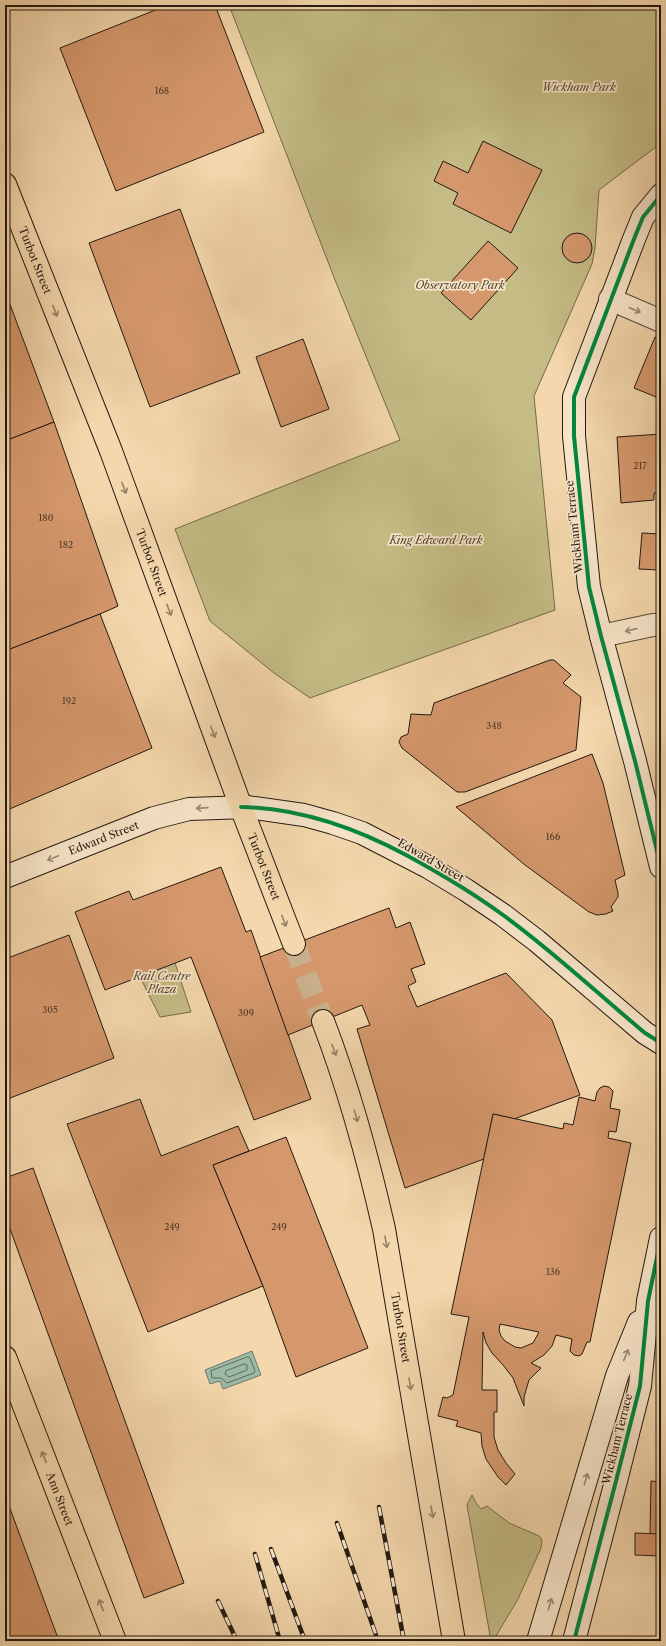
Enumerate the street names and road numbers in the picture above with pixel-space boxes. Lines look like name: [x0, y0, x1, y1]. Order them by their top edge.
street label: Turbot Street: [16, 225, 55, 296]
street label: Wickham Terrace: [562, 480, 586, 575]
street label: Turbot Street: [133, 527, 170, 598]
street label: Edward Street: [67, 818, 141, 858]
street label: Turbot Street: [245, 831, 283, 902]
street label: Edward Street: [395, 835, 467, 885]
street label: Turbot Street: [388, 1292, 414, 1364]
street label: Wickham Terrace: [599, 1392, 635, 1487]
street label: Ann Street: [43, 1469, 77, 1528]

